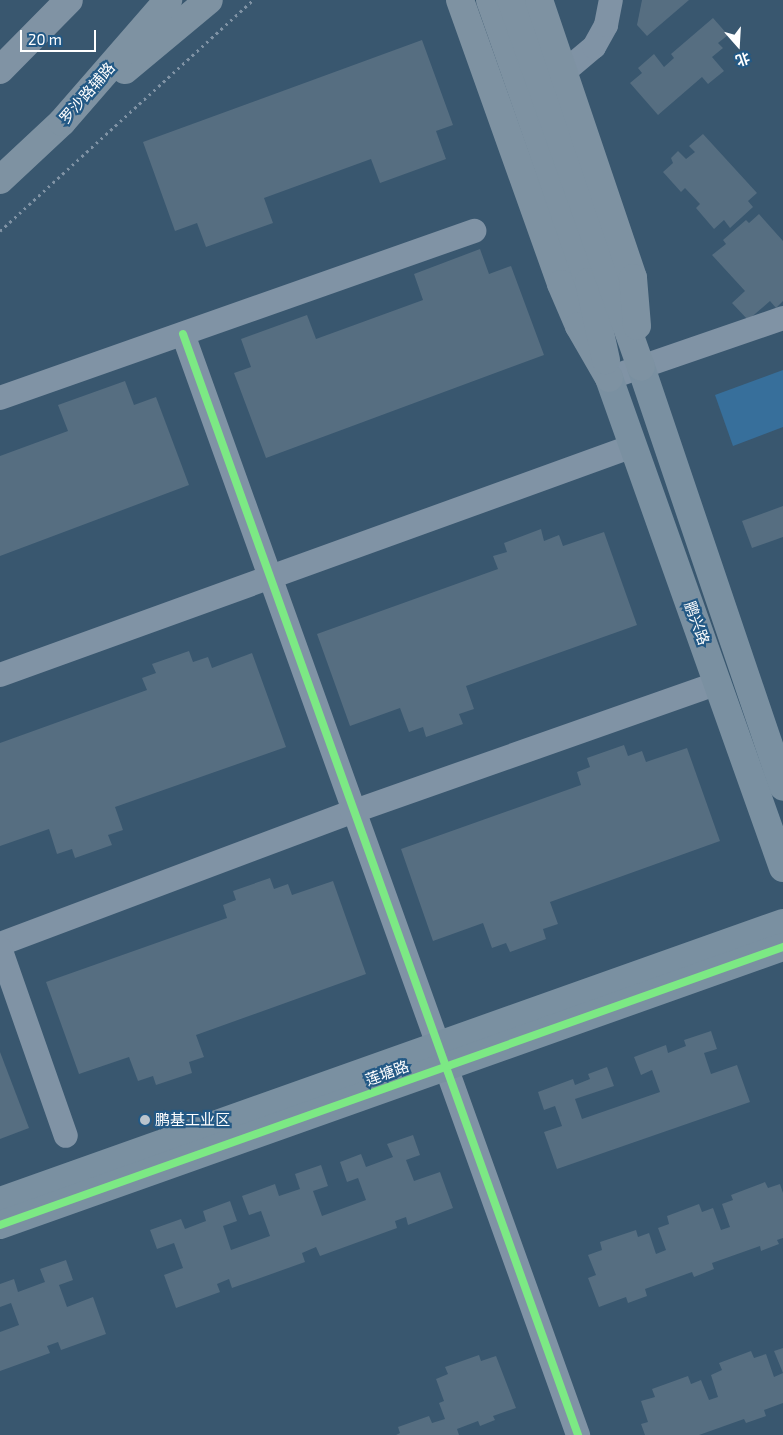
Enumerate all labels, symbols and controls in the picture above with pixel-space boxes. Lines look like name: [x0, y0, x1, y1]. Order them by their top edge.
scale bar: [22, 20, 99, 52]
north arrow: [713, 20, 763, 70]
text: 20 m: [28, 30, 62, 48]
text: 北: [734, 49, 752, 70]
street label: 罗沙路辅路: [56, 59, 118, 127]
street label: 鹏兴路: [681, 599, 713, 647]
street label: 莲塘路: [363, 1057, 411, 1089]
place label: 鹏基工业区: [155, 1111, 230, 1129]
marker: 鹏基工业区: [139, 1114, 151, 1126]

